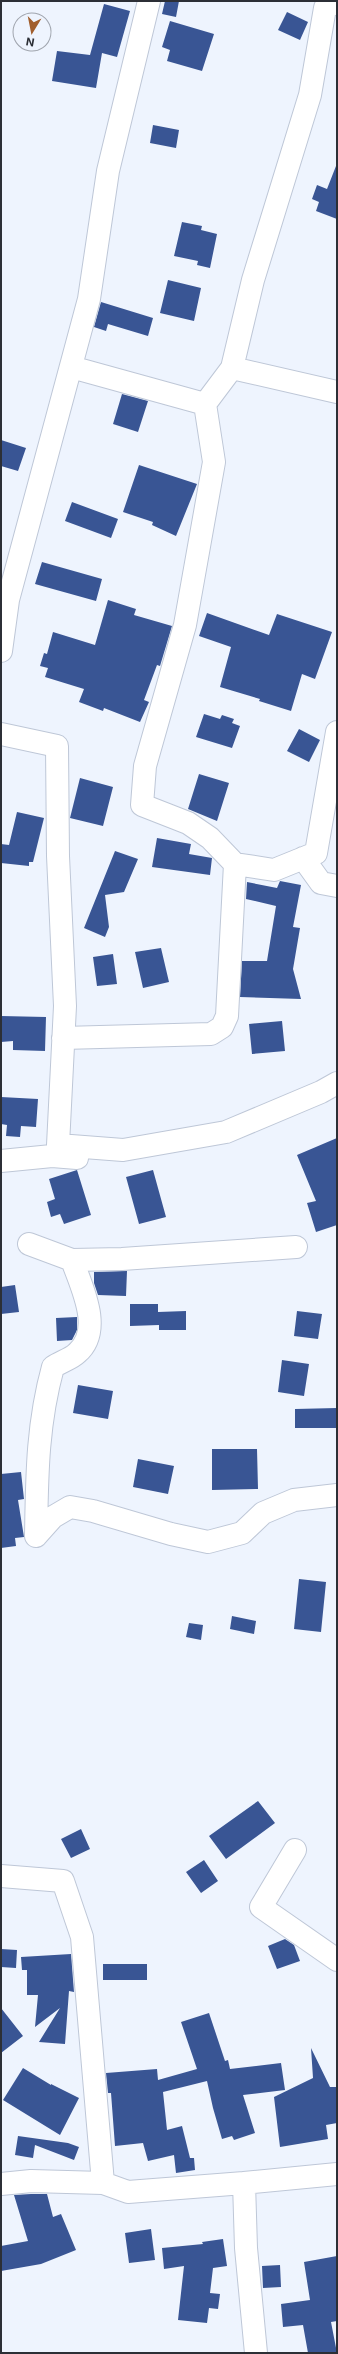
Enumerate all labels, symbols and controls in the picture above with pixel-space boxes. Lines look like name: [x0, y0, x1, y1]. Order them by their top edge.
north arrow: [12, 12, 52, 52]
text: N: [25, 34, 36, 49]

